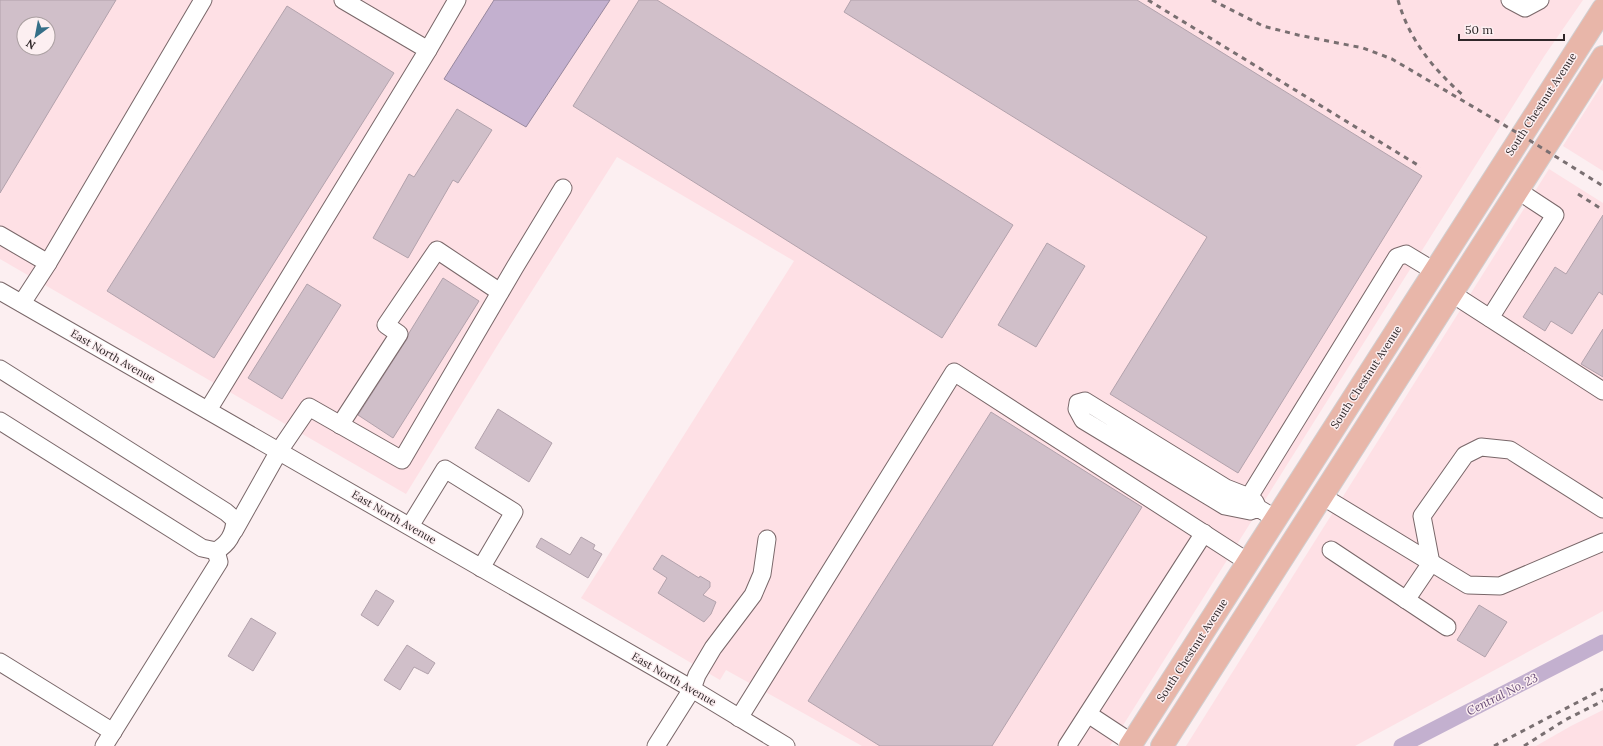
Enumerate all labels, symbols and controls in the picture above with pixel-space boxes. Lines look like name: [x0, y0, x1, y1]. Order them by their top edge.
north arrow: [16, 16, 56, 56]
scale bar: [1459, 16, 1564, 42]
text: 50 m: [1465, 22, 1493, 37]
text: N: [23, 36, 38, 53]
street label: South Chestnut Avenue: [1502, 50, 1580, 158]
street label: South Chestnut Avenue: [1327, 323, 1405, 431]
street label: East North Avenue: [68, 326, 158, 386]
street label: East North Avenue: [349, 487, 439, 547]
street label: South Chestnut Avenue: [1153, 596, 1231, 704]
street label: East North Avenue: [629, 649, 719, 709]
water label: Central No. 23: [1464, 670, 1540, 718]

